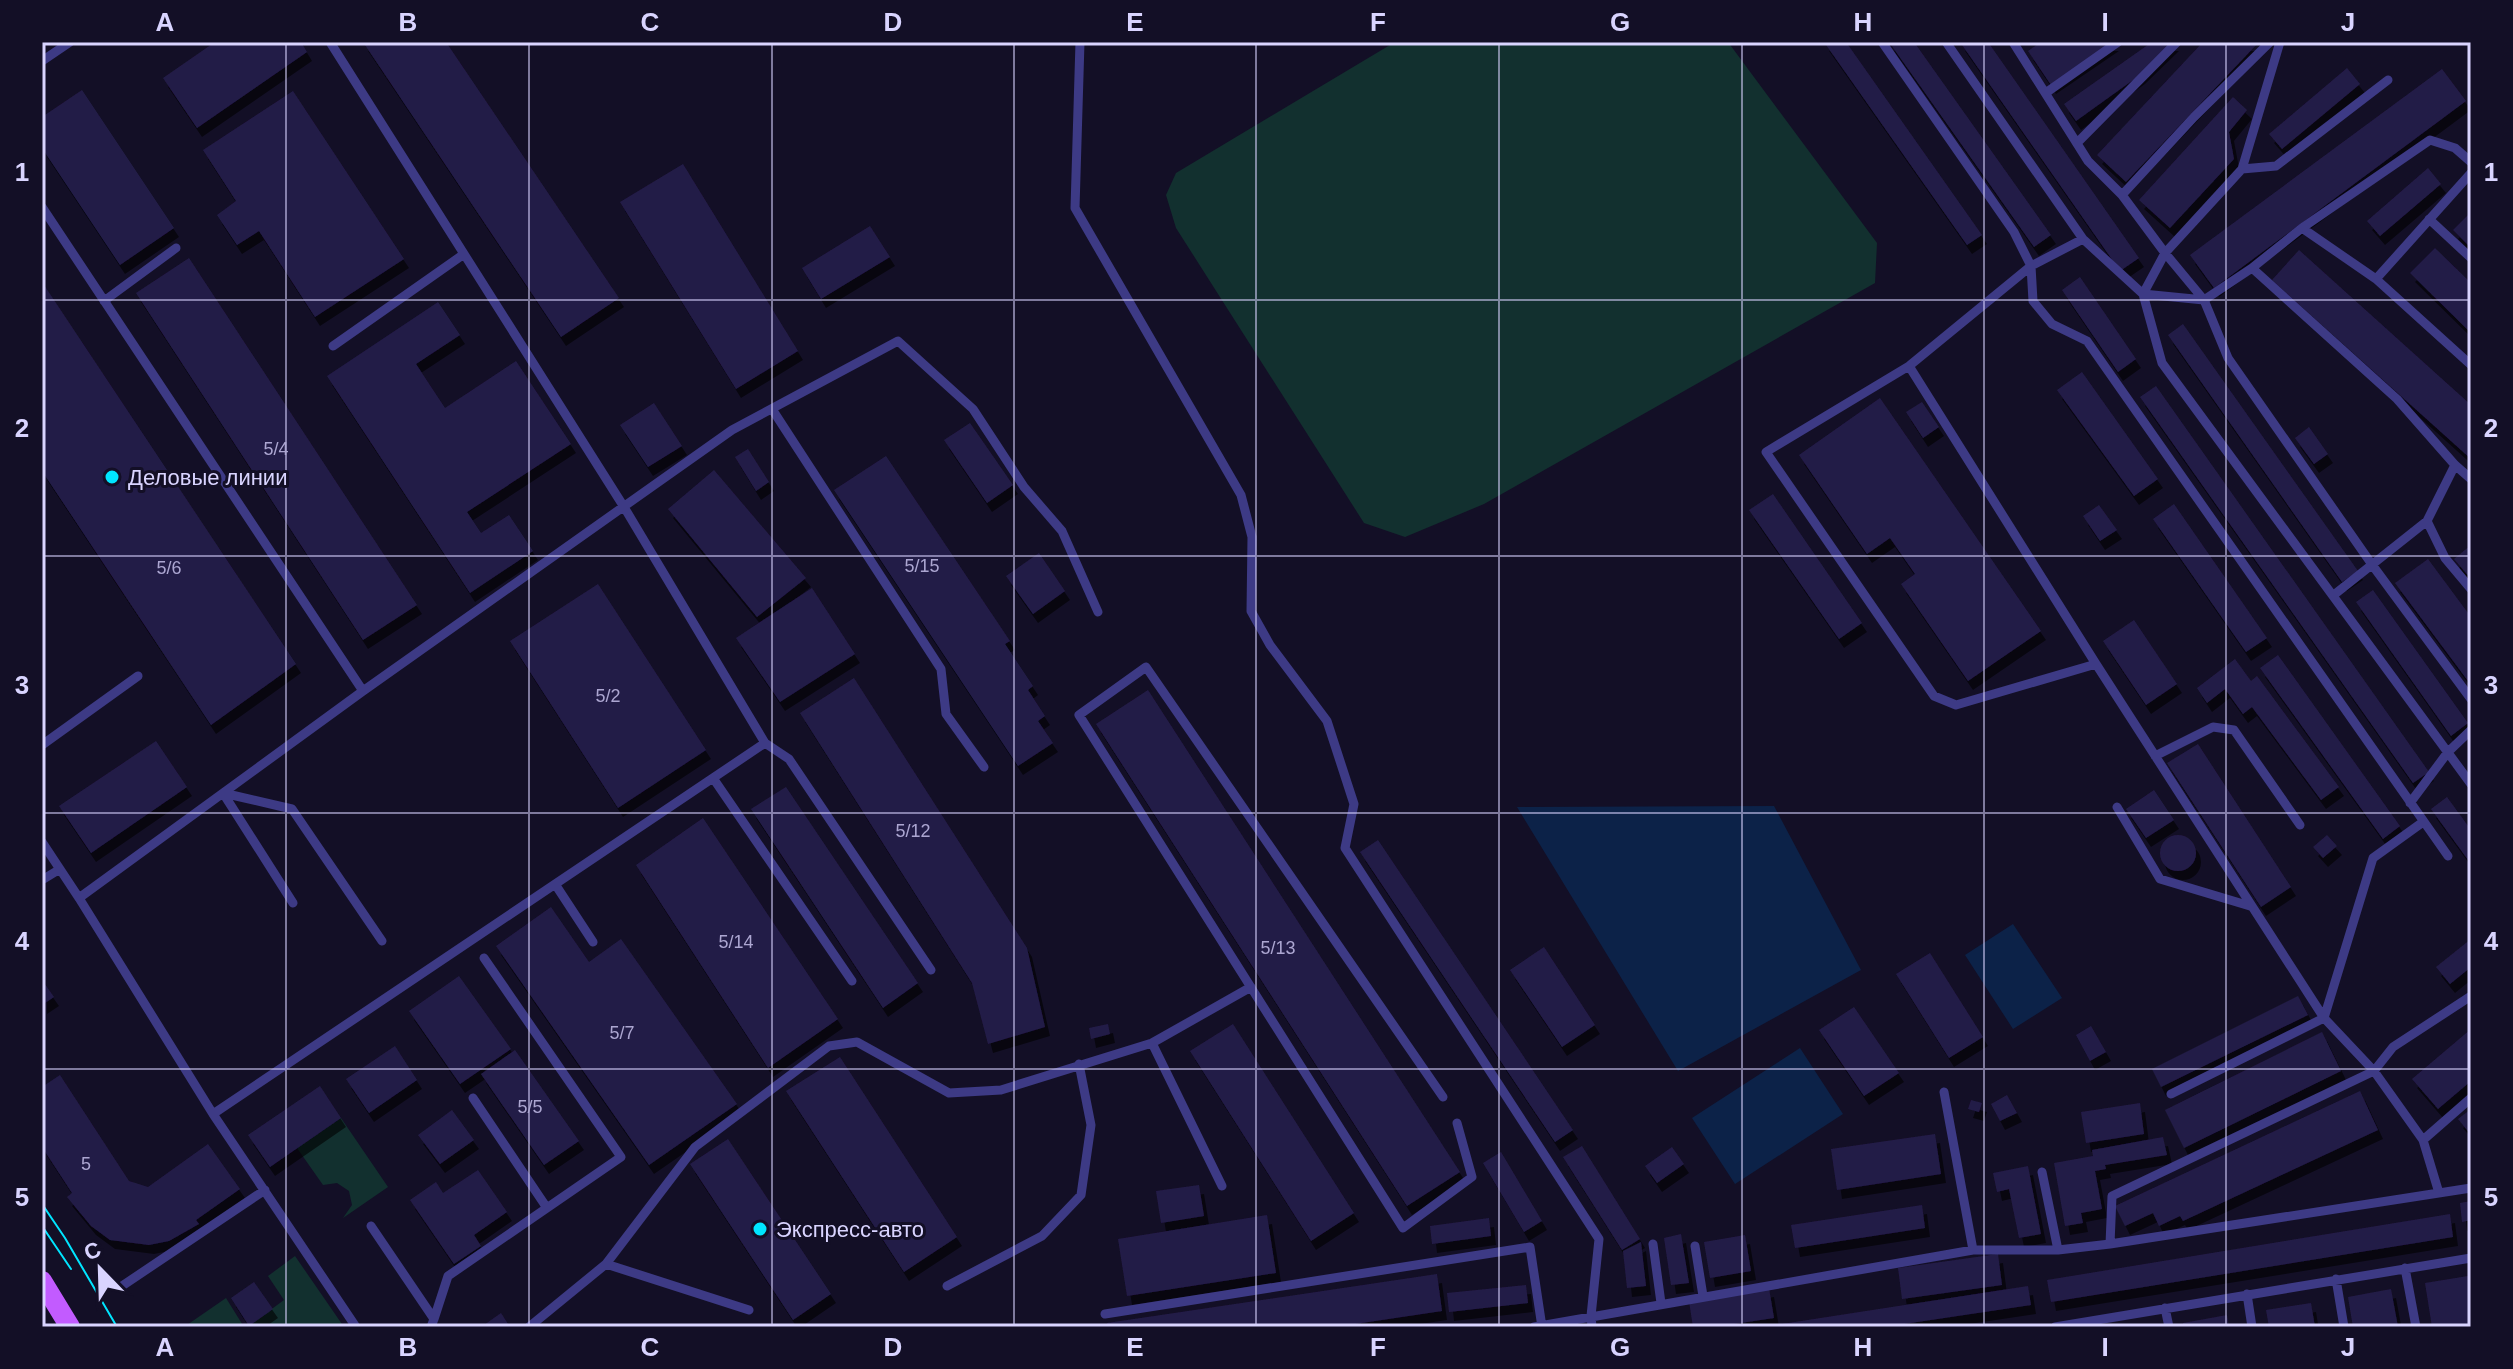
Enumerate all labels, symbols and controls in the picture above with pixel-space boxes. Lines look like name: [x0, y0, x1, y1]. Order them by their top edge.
text: A: [156, 7, 175, 37]
text: B: [399, 7, 417, 37]
text: C: [641, 7, 660, 37]
text: D: [884, 7, 902, 37]
text: E: [1126, 7, 1144, 37]
text: F: [1370, 7, 1386, 37]
text: G: [1610, 7, 1630, 37]
text: H: [1854, 7, 1872, 37]
text: I: [2101, 7, 2109, 37]
text: J: [2341, 7, 2355, 37]
text: 1: [15, 157, 29, 187]
text: 1: [2484, 157, 2498, 187]
text: 2: [15, 413, 29, 443]
text: 2: [2484, 413, 2498, 443]
house number: 5/4: [263, 439, 289, 459]
place label: Деловые линии: [128, 465, 287, 490]
marker: Деловые линии: [103, 468, 121, 486]
house number: 5/15: [904, 556, 940, 576]
house number: 5/6: [156, 558, 182, 578]
text: 3: [15, 670, 29, 700]
text: 3: [2484, 670, 2498, 700]
house number: 5/2: [595, 686, 621, 706]
house number: 5/12: [895, 821, 931, 841]
text: 4: [15, 926, 30, 956]
text: 4: [2484, 926, 2499, 956]
house number: 5/14: [718, 932, 754, 952]
house number: 5/13: [1260, 938, 1296, 958]
house number: 5/7: [609, 1023, 635, 1043]
house number: 5/5: [517, 1097, 543, 1117]
house number: 5: [81, 1154, 91, 1174]
text: 5: [15, 1182, 29, 1212]
text: 5: [2484, 1182, 2498, 1212]
place label: Экспресс-авто: [776, 1217, 924, 1242]
marker: Экспресс-авто: [751, 1220, 769, 1238]
north arrow: [60, 1229, 140, 1309]
text: С: [80, 1236, 105, 1266]
text: A: [156, 1332, 175, 1362]
text: B: [399, 1332, 417, 1362]
text: C: [641, 1332, 660, 1362]
text: D: [884, 1332, 902, 1362]
text: E: [1126, 1332, 1144, 1362]
text: F: [1370, 1332, 1386, 1362]
text: G: [1610, 1332, 1630, 1362]
text: H: [1854, 1332, 1872, 1362]
text: I: [2101, 1332, 2109, 1362]
text: J: [2341, 1332, 2355, 1362]

